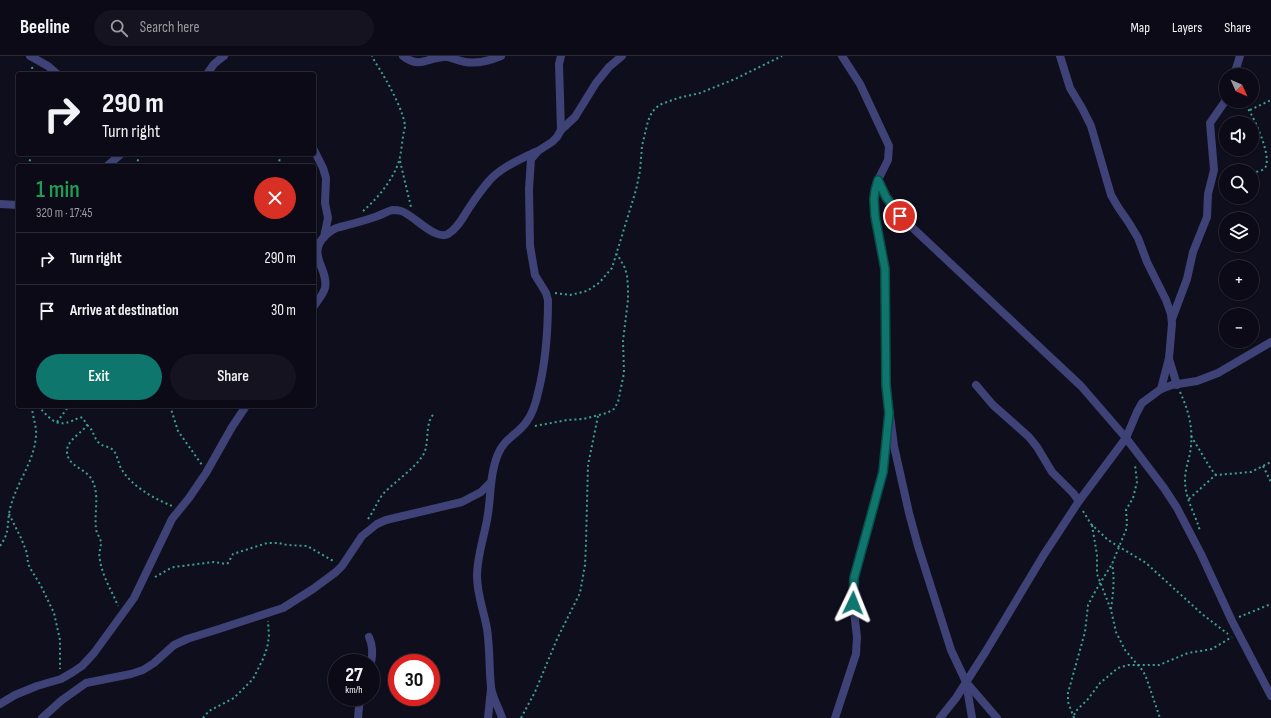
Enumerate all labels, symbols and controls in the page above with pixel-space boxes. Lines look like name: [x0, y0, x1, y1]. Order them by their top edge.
search box: [94, 10, 374, 46]
text: Beeline: [20, 16, 70, 39]
icon: search: [108, 17, 130, 39]
text: Search here: [140, 18, 199, 37]
text: Map: [1130, 19, 1150, 36]
text: Layers: [1172, 19, 1202, 36]
text: Share: [1224, 19, 1251, 36]
north arrow: [1219, 68, 1259, 108]
map controls: [1219, 68, 1259, 348]
text: 290 m: [102, 87, 164, 120]
icon: right: [36, 88, 88, 140]
button: sound: [1219, 116, 1259, 156]
text: Turn right: [102, 121, 160, 142]
button: search: [1219, 164, 1259, 204]
text: 1 min: [36, 175, 80, 204]
button: close: [254, 177, 296, 219]
pin: [883, 199, 917, 233]
text: 320 m · 17:45: [36, 205, 93, 221]
icon: arrive: [889, 205, 911, 227]
button: layers: [1219, 212, 1259, 252]
icon: right: [36, 248, 58, 270]
text: Turn right: [70, 249, 122, 268]
text: 290 m: [264, 249, 296, 268]
button: +: [1219, 260, 1259, 300]
icon: arrive: [36, 300, 58, 322]
text: Arrive at destination: [70, 301, 179, 320]
text: 30 m: [271, 301, 296, 320]
button: −: [1219, 308, 1259, 348]
button: Exit: [36, 354, 162, 400]
button: Share: [170, 354, 296, 400]
position arrow: [832, 582, 874, 624]
speed limit sign: 30: [388, 654, 440, 706]
text: 27: [345, 663, 363, 687]
text: km/h: [345, 684, 363, 696]

